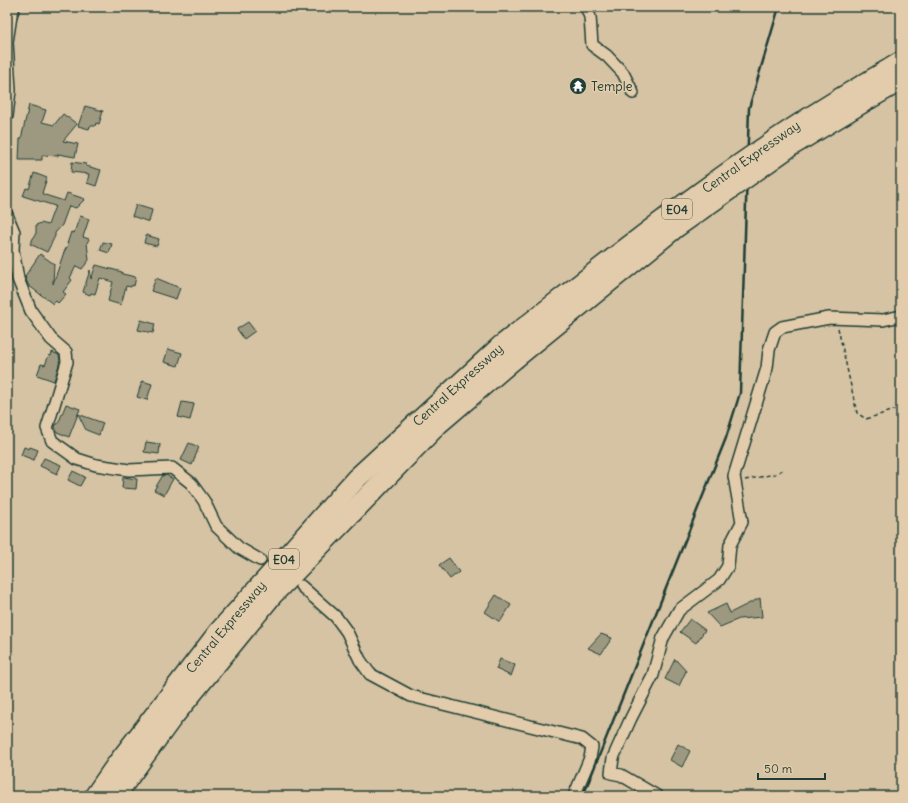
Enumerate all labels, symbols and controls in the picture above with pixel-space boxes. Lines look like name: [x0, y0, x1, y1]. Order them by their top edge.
temple icon: Temple: [568, 76, 588, 96]
place label: Temple: [591, 78, 633, 95]
street label: Central Expressway: [699, 117, 803, 197]
road number: E04: [662, 199, 692, 219]
street label: Central Expressway: [409, 340, 507, 430]
road number: E04: [269, 549, 299, 569]
street label: Central Expressway: [182, 577, 270, 677]
scale bar: [758, 755, 825, 781]
text: 50 m: [764, 761, 793, 776]

